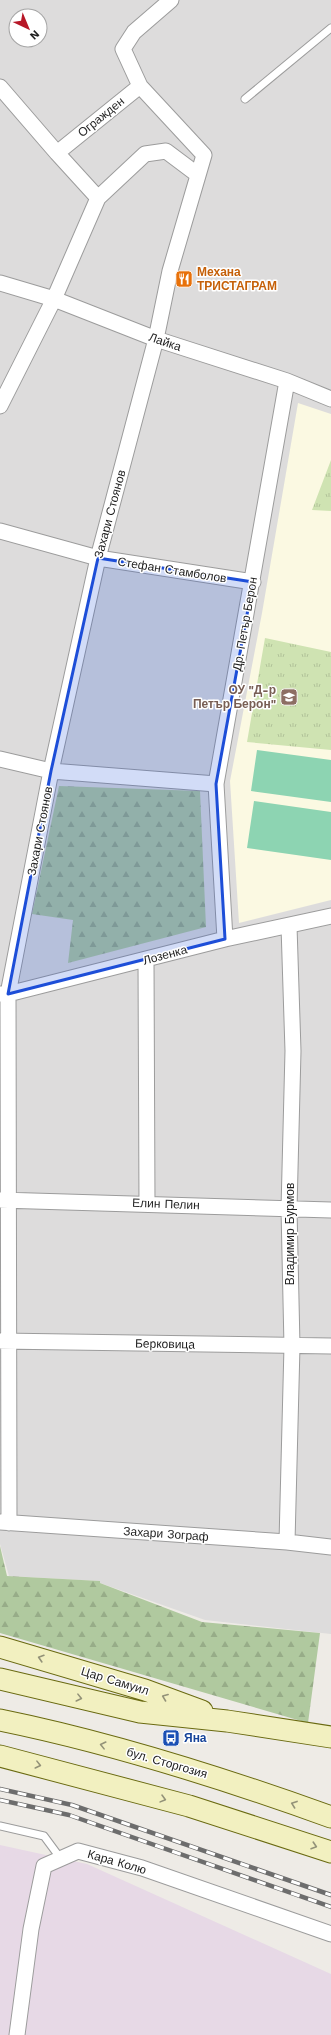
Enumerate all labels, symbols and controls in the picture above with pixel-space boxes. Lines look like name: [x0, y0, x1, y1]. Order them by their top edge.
north arrow: [8, 8, 48, 48]
text: N: [27, 27, 42, 42]
street label: Огражден: [75, 94, 127, 140]
place label: Механа ТРИСТАГРАМ: [197, 265, 277, 293]
restaurant icon: Механа ТРИСТАГРАМ: [174, 269, 194, 289]
street label: Лайка: [147, 330, 183, 354]
street label: Захари Стоянов: [91, 468, 129, 560]
street label: Стефан Стамболов: [116, 554, 228, 586]
street label: Др. Петър Берон: [230, 576, 260, 672]
place label: ОУ "Д-р Петър Берон": [193, 683, 276, 711]
school or university icon: ОУ "Д-р Петър Берон": [279, 687, 299, 707]
street label: Захари Стоянов: [24, 785, 56, 877]
street label: Лозенка: [141, 942, 189, 968]
street label: Владимир Бурмов: [283, 1183, 297, 1285]
street label: Елин Пелин: [132, 1196, 200, 1212]
street label: Берковица: [135, 1336, 195, 1352]
street label: Захари Зограф: [123, 1524, 209, 1544]
one-way arrow: [37, 1654, 44, 1663]
street label: Цар Самуил: [79, 1664, 151, 1698]
one-way arrow: [76, 1693, 82, 1701]
one-way arrow: [161, 1694, 168, 1702]
bus stop icon: Яна: [161, 1728, 181, 1748]
place label: Яна: [184, 1731, 207, 1745]
one-way arrow: [100, 1742, 106, 1750]
street label: бул. Сторгозия: [125, 1745, 209, 1781]
one-way arrow: [35, 1761, 41, 1769]
one-way arrow: [160, 1795, 167, 1803]
one-way arrow: [291, 1800, 298, 1808]
one-way arrow: [311, 1841, 318, 1850]
street label: Кара Колю: [86, 1847, 148, 1877]

